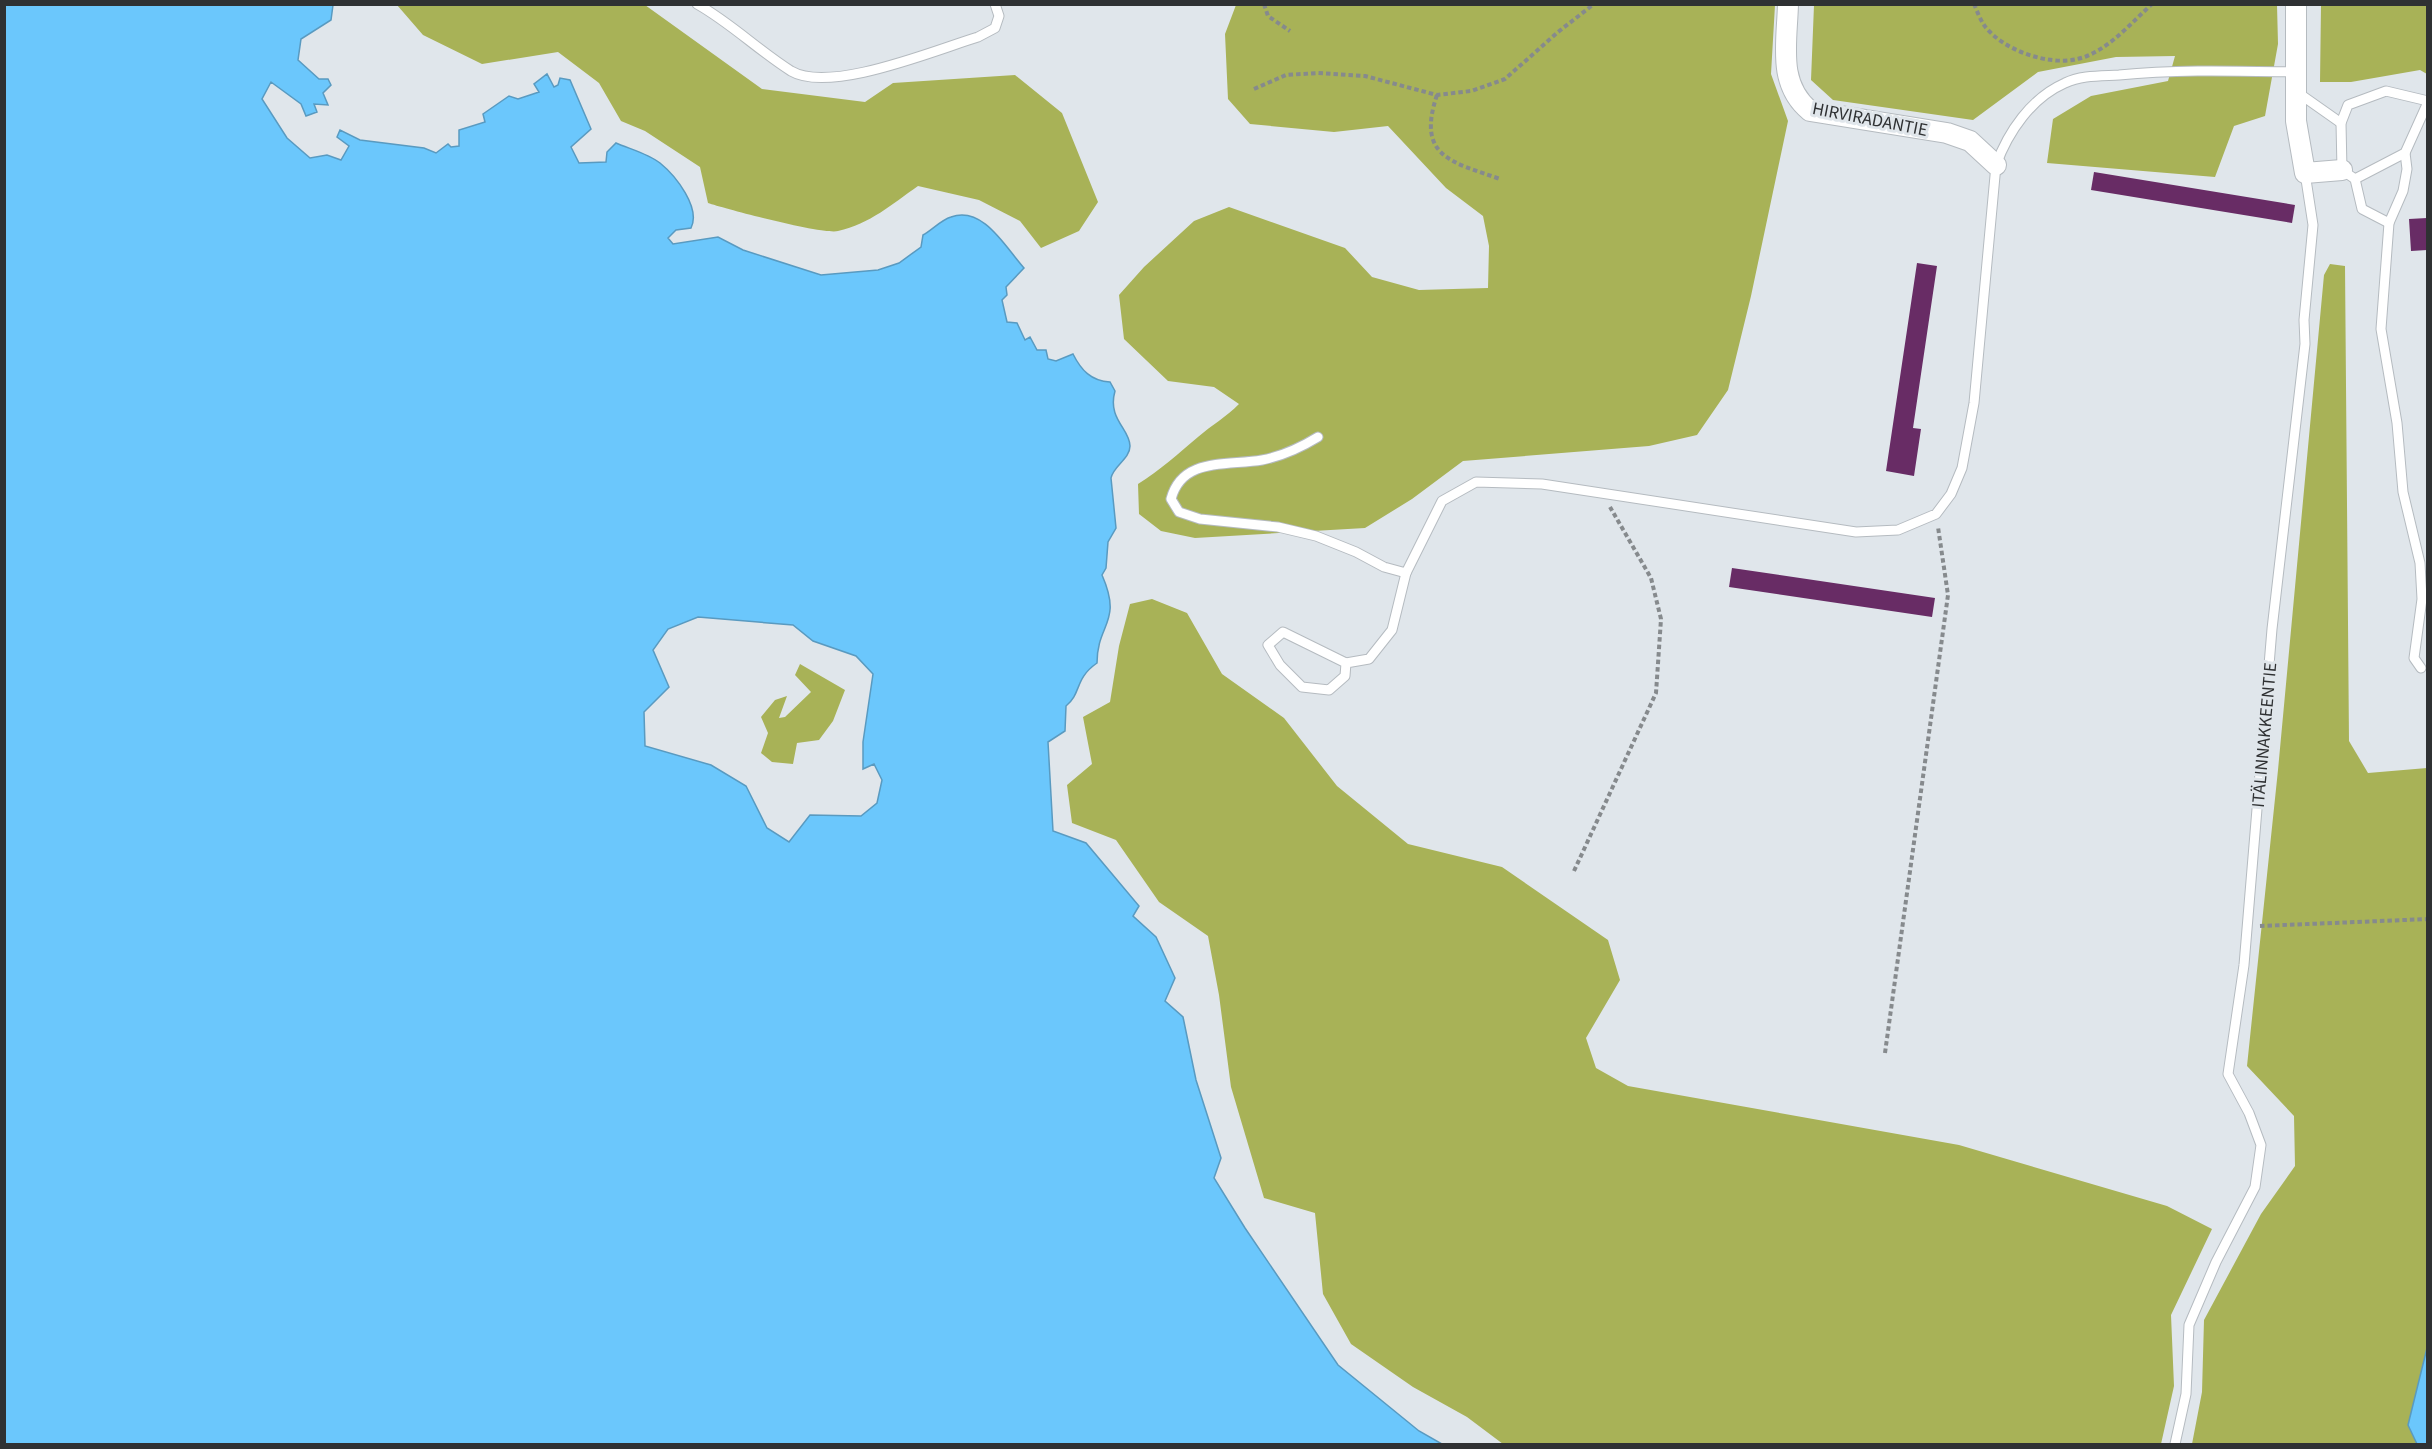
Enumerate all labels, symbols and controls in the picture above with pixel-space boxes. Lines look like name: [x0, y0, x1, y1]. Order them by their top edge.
street label: HIRVIRADANTIE: [1810, 96, 1930, 143]
street label: ITÄLINNAKKEENTIE: [2246, 662, 2283, 809]

